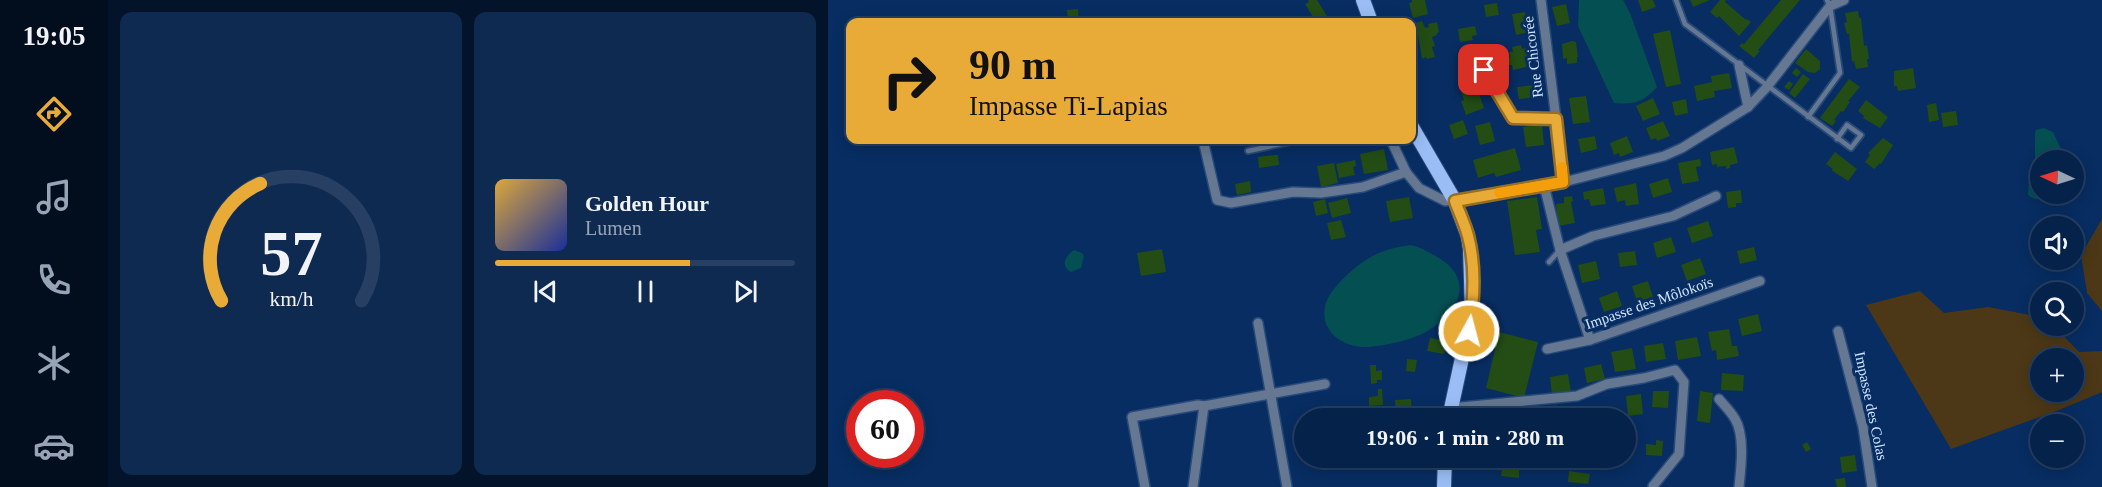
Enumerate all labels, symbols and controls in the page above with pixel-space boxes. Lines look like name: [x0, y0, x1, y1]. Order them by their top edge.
street label: Rue Chicorée: [1520, 15, 1546, 99]
text: 19:05: [23, 21, 86, 51]
icon: right: [870, 42, 948, 120]
text: 90 m: [969, 42, 1057, 88]
pin: [1458, 44, 1509, 95]
icon: arrive: [1467, 53, 1500, 86]
text: Impasse Ti-Lapias: [969, 91, 1168, 121]
icon: directions: [33, 93, 75, 135]
north arrow: [2030, 150, 2084, 204]
map controls: [2030, 150, 2084, 468]
icon: music: [33, 176, 75, 218]
text: Golden Hour: [585, 191, 709, 216]
button: sound: [2030, 216, 2084, 270]
text: Lumen: [585, 217, 642, 239]
text: 57: [260, 219, 322, 288]
icon: phone: [33, 259, 75, 301]
street label: Impasse des Môlokoïs: [1583, 274, 1715, 332]
icon: previous: [529, 275, 562, 308]
icon: pause: [629, 275, 662, 308]
icon: next: [729, 275, 762, 308]
button: search: [2030, 282, 2084, 336]
text: km/h: [269, 287, 313, 311]
position arrow: [1437, 299, 1501, 363]
icon: climate: [33, 342, 75, 384]
button: +: [2030, 348, 2084, 402]
street label: Impasse des Colas: [1852, 350, 1890, 462]
speed limit sign: 60: [846, 390, 924, 468]
button: −: [2030, 414, 2084, 468]
icon: car: [33, 425, 75, 467]
text: 19:06 · 1 min · 280 m: [1366, 425, 1564, 450]

